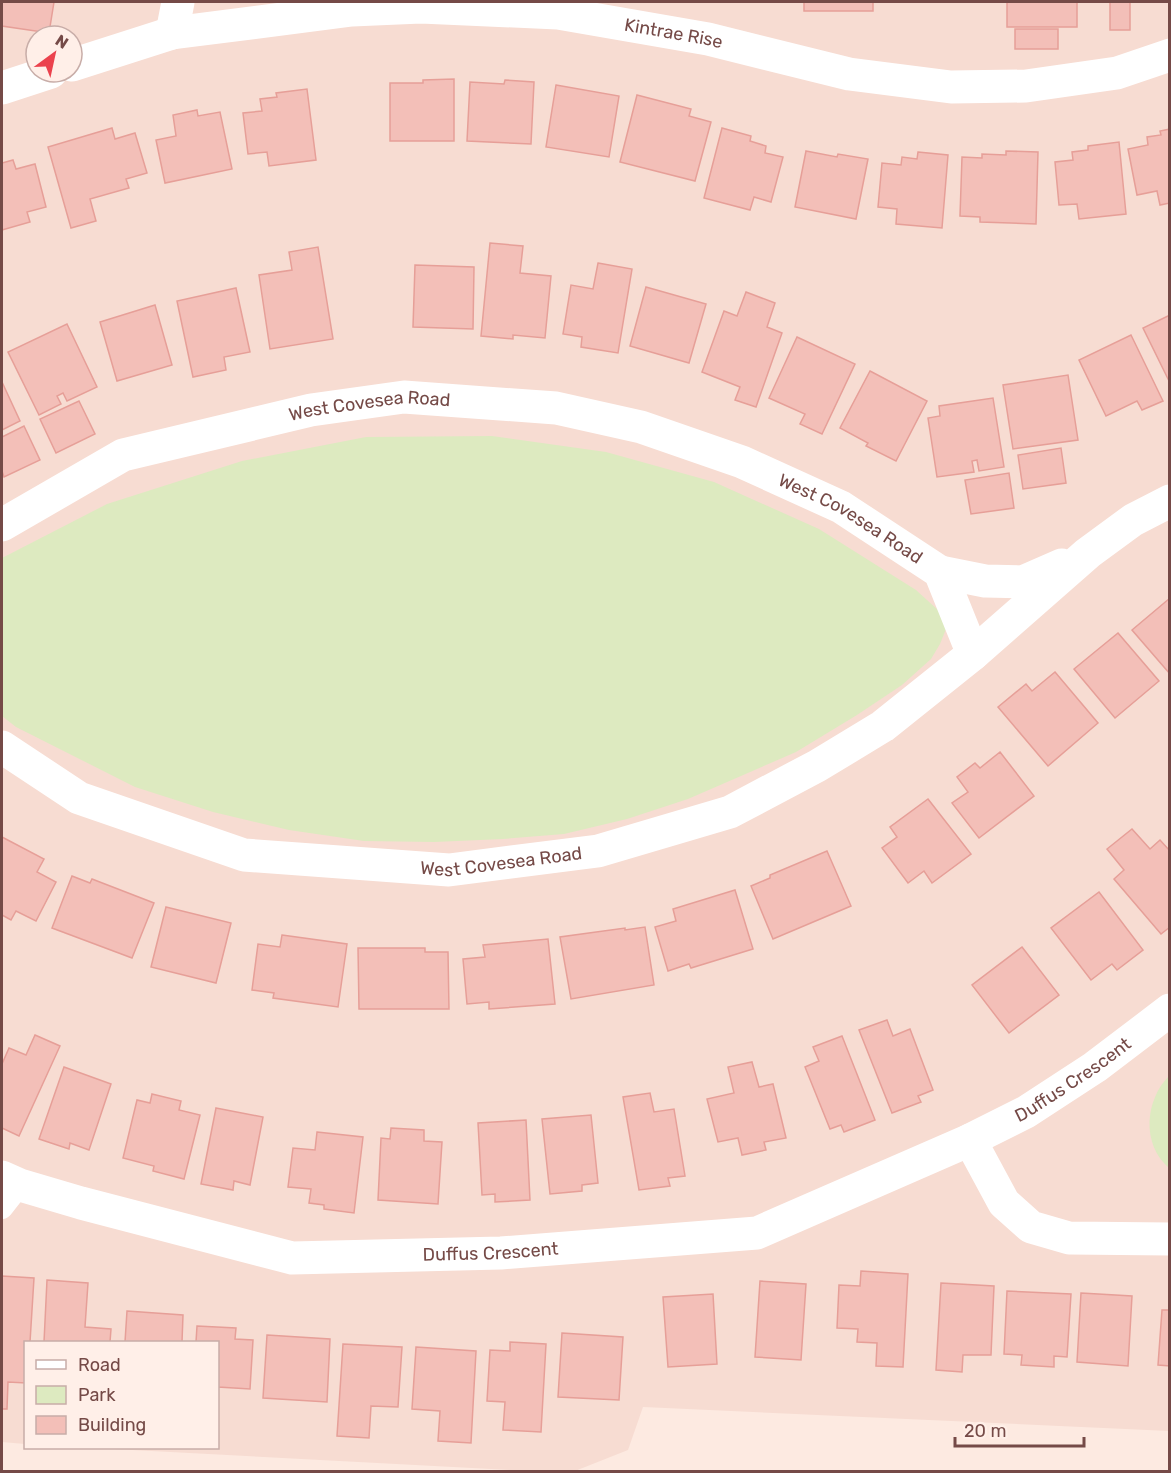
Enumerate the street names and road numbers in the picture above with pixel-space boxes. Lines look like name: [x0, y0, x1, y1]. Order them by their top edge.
street label: Kintrae Rise: [623, 14, 725, 53]
street label: West Covesea Road: [287, 386, 451, 426]
street label: West Covesea Road: [775, 469, 927, 568]
street label: West Covesea Road: [419, 842, 583, 881]
street label: Duffus Crescent: [1011, 1033, 1135, 1127]
street label: Duffus Crescent: [422, 1238, 559, 1266]

